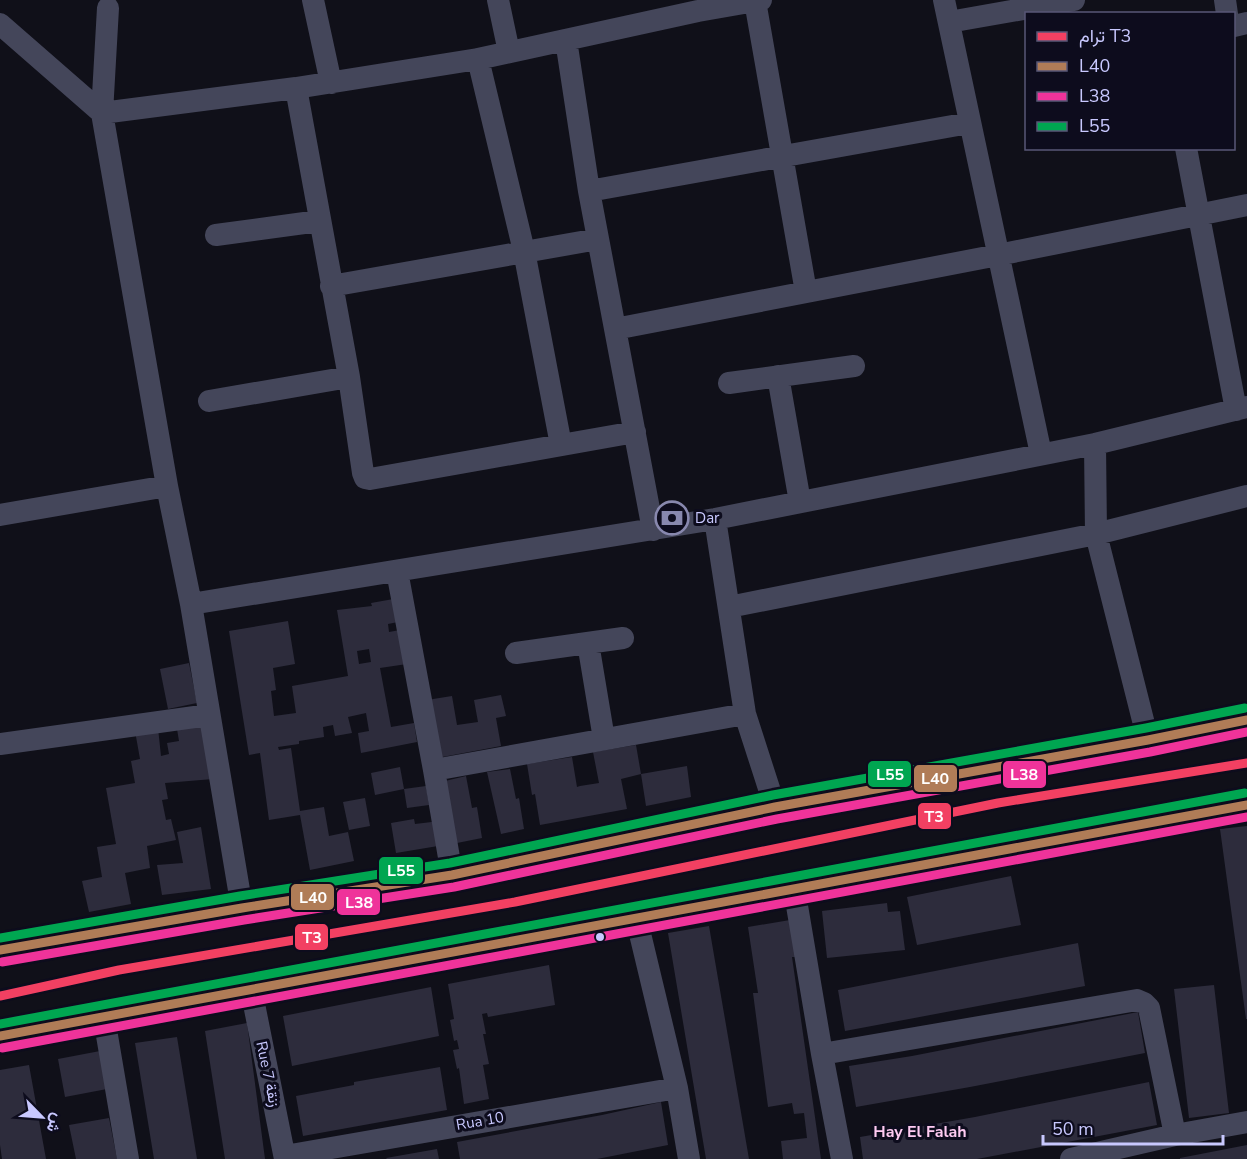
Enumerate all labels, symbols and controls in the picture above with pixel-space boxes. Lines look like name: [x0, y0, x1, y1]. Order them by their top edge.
legend: [1025, 12, 1235, 150]
text: ترام T3: [1079, 24, 1131, 48]
text: L40: [1079, 54, 1110, 78]
text: L38: [1079, 84, 1110, 108]
text: L55: [1079, 114, 1110, 138]
bank icon: Dar: [654, 500, 690, 536]
place label: Dar: [695, 508, 720, 528]
line badge: L55: [867, 760, 912, 788]
line badge: L38: [1002, 760, 1047, 789]
text: L55: [876, 764, 904, 786]
line badge: L40: [913, 764, 958, 793]
text: L38: [1010, 764, 1038, 786]
text: L40: [921, 768, 949, 790]
line badge: T3: [917, 802, 952, 830]
text: T3: [924, 806, 944, 828]
line badge: L55: [378, 856, 424, 885]
text: L55: [387, 860, 415, 882]
line badge: L40: [290, 883, 335, 911]
text: L40: [299, 887, 327, 909]
line badge: L38: [336, 888, 381, 916]
text: L38: [345, 892, 373, 914]
line badge: T3: [294, 923, 329, 951]
text: T3: [302, 927, 322, 949]
unlabelled marker: [594, 931, 606, 943]
street label: Rue 7 زنقة: [251, 1039, 285, 1109]
north arrow: [12, 1087, 72, 1147]
street label: Rua 10: [454, 1107, 506, 1135]
scale bar: [1043, 1108, 1223, 1146]
text: ش: [41, 1110, 69, 1136]
text: 50 m: [1052, 1117, 1094, 1141]
district label: Hay El Falah: [873, 1121, 967, 1143]

